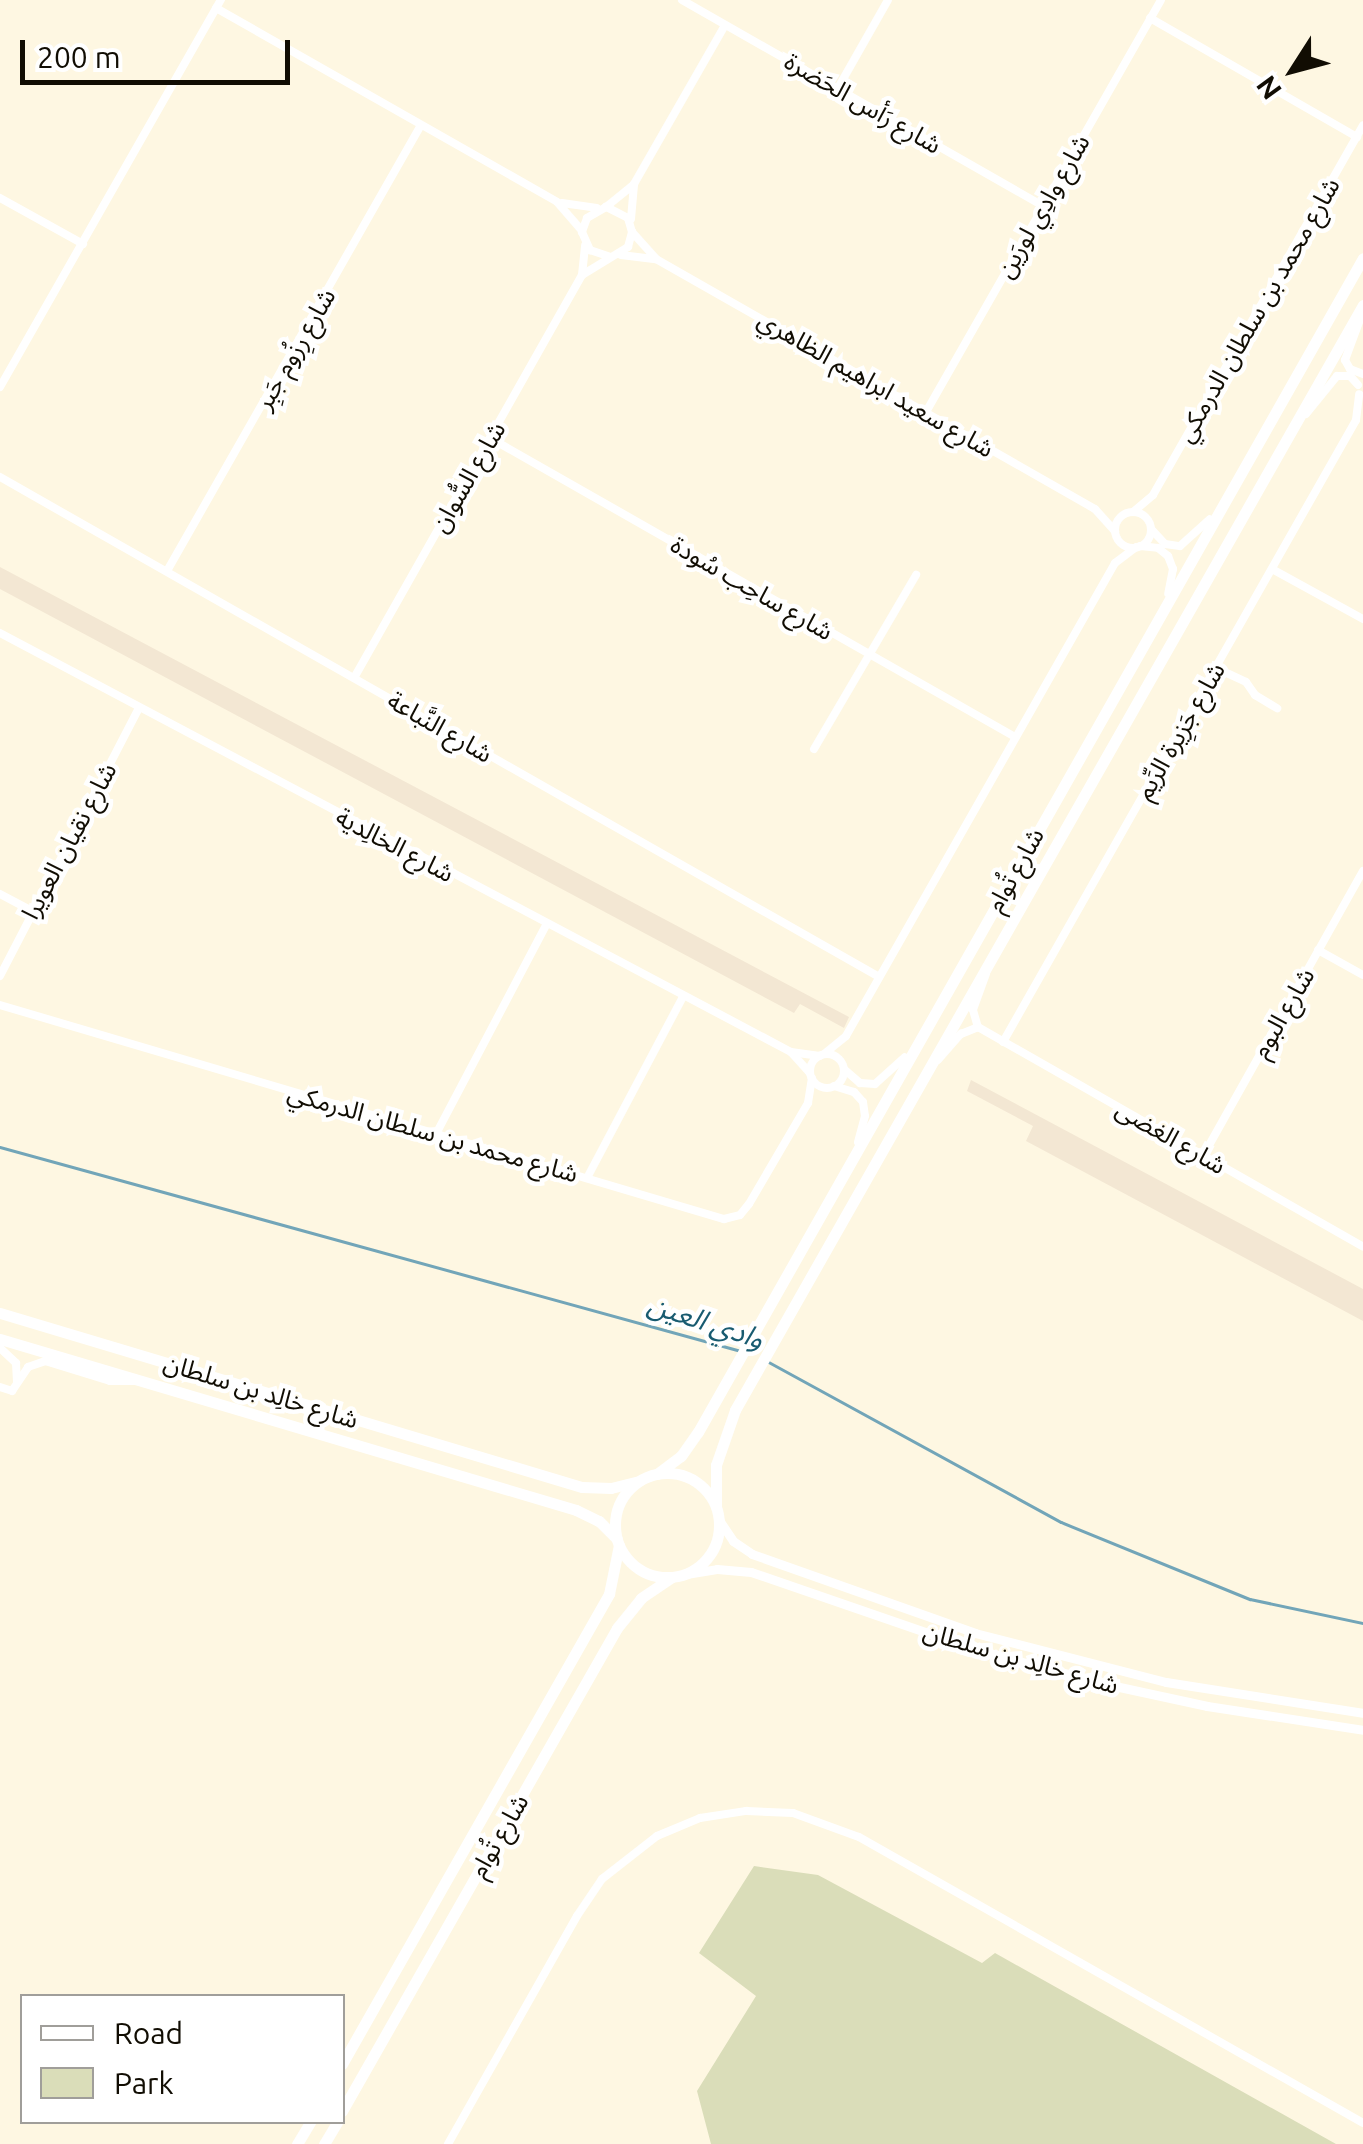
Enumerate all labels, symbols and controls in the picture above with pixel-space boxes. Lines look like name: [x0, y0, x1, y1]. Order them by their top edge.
scale bar: [25, 20, 295, 82]
north arrow: [1243, 20, 1343, 120]
text: 200 m: [37, 40, 121, 74]
street label: شارع رَأس الحَضرة: [779, 46, 947, 160]
text: N: [1250, 70, 1287, 105]
street label: شارع وادِي لورَين: [990, 129, 1096, 283]
street label: شارع محمد بن سلطان الدرمكي: [1170, 172, 1346, 448]
street label: شارع رِزُوم جَبِر: [248, 283, 342, 415]
street label: شارع سعيد ابراهيم الظاهري: [753, 304, 999, 464]
street label: شارع السُّوان: [424, 416, 512, 538]
street label: شارع ساحِب سُودة: [665, 529, 839, 647]
street label: شارع جَزِيرة الرِّيم: [1129, 657, 1231, 805]
street label: شارع النَّباعة: [382, 685, 498, 769]
street label: شارع نقيان العويرا: [15, 758, 123, 924]
street label: شارع الخالِدية: [331, 801, 459, 889]
street label: شارع تُوام: [980, 823, 1050, 917]
street label: شارع البوم: [1245, 962, 1321, 1064]
street label: شارع محمد بن سلطان الدرمكي: [284, 1077, 582, 1189]
street label: شارع الغضى: [1111, 1093, 1231, 1181]
water label: وادي العين: [644, 1287, 768, 1355]
street label: شارع خالِد بن سلطان: [160, 1347, 362, 1435]
street label: شارع خالِد بن سلطان: [920, 1616, 1122, 1700]
street label: شارع تُوام: [463, 1789, 535, 1883]
legend: [20, 1994, 345, 2124]
text: Road: [114, 2016, 183, 2050]
text: Park: [114, 2066, 174, 2100]

